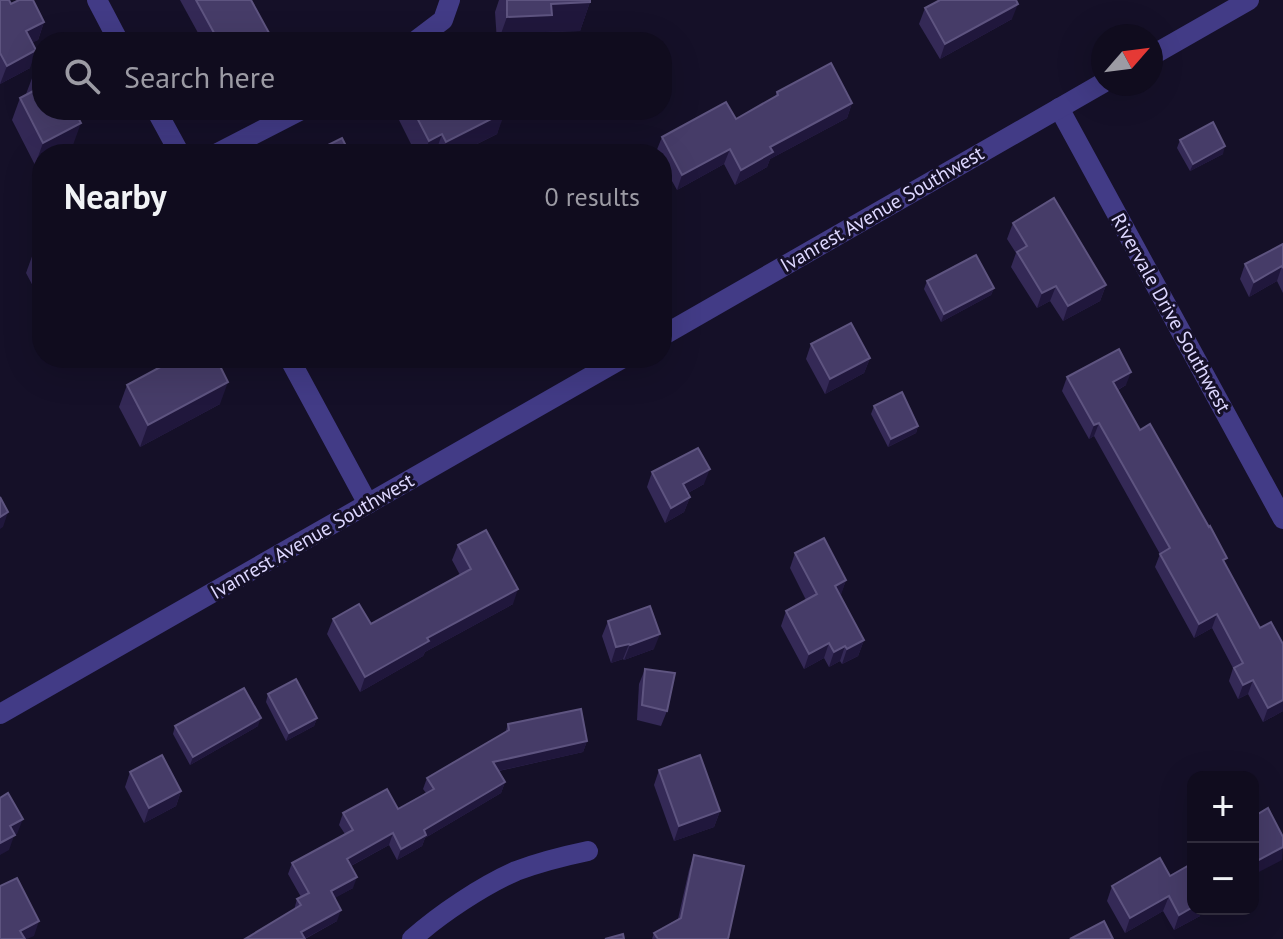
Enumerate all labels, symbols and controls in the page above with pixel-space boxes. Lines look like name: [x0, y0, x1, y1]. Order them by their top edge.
north arrow: [1091, 24, 1163, 96]
search box: [32, 32, 672, 120]
icon: search: [60, 54, 104, 98]
text: Search here: [124, 57, 275, 96]
street label: Ivanrest Avenue Southwest: [776, 140, 989, 278]
text: Nearby: [64, 174, 166, 218]
text: 0 results: [545, 180, 640, 213]
street label: Rivervale Drive Southwest: [1105, 209, 1237, 418]
street label: Ivanrest Avenue Southwest: [206, 467, 419, 605]
map controls: [1187, 771, 1259, 915]
button: +: [1187, 771, 1259, 843]
button: −: [1187, 843, 1259, 915]

